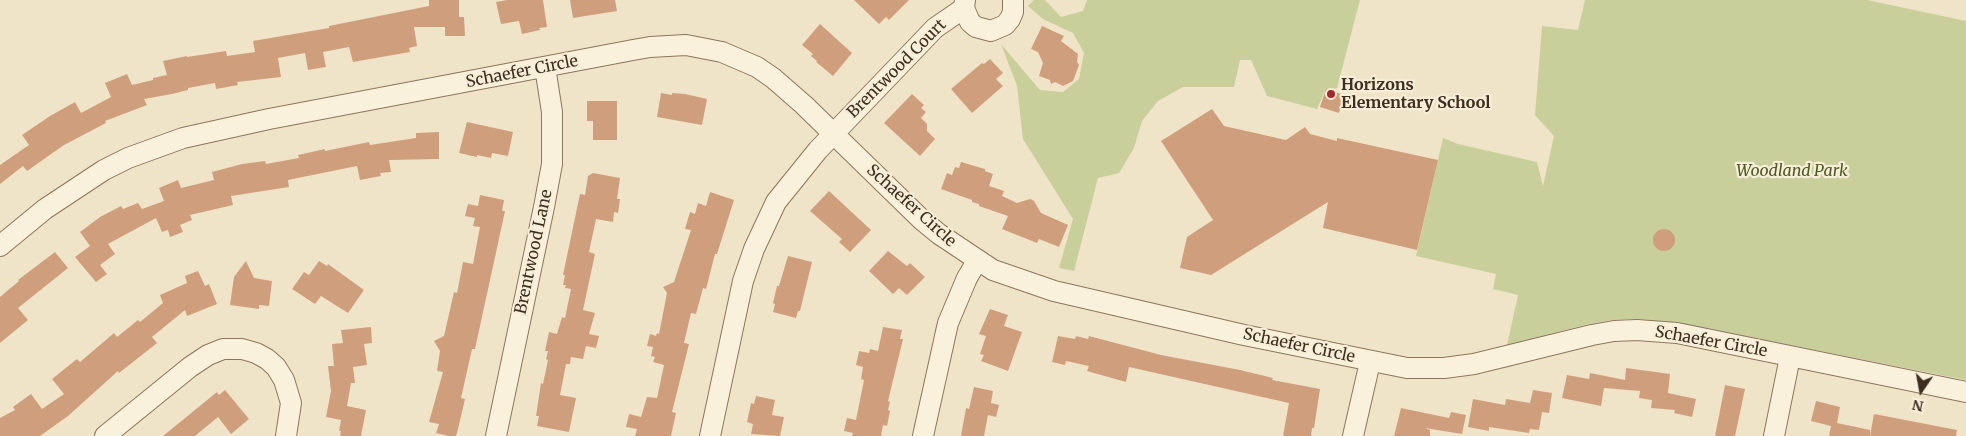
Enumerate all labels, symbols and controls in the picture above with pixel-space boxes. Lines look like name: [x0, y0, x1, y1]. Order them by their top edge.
street label: Brentwood Court: [844, 16, 950, 122]
street label: Schaefer Circle: [464, 52, 580, 92]
place label: Horizons Elementary School: [1341, 75, 1490, 113]
marker: Horizons Elementary School: [1325, 88, 1337, 100]
street label: Schaefer Circle: [862, 161, 960, 251]
park label: Woodland Park: [1736, 161, 1848, 181]
street label: Brentwood Lane: [511, 188, 557, 316]
street label: Schaefer Circle: [1653, 323, 1769, 361]
street label: Schaefer Circle: [1241, 325, 1357, 367]
north arrow: [1896, 366, 1946, 416]
text: N: [1911, 396, 1925, 416]

